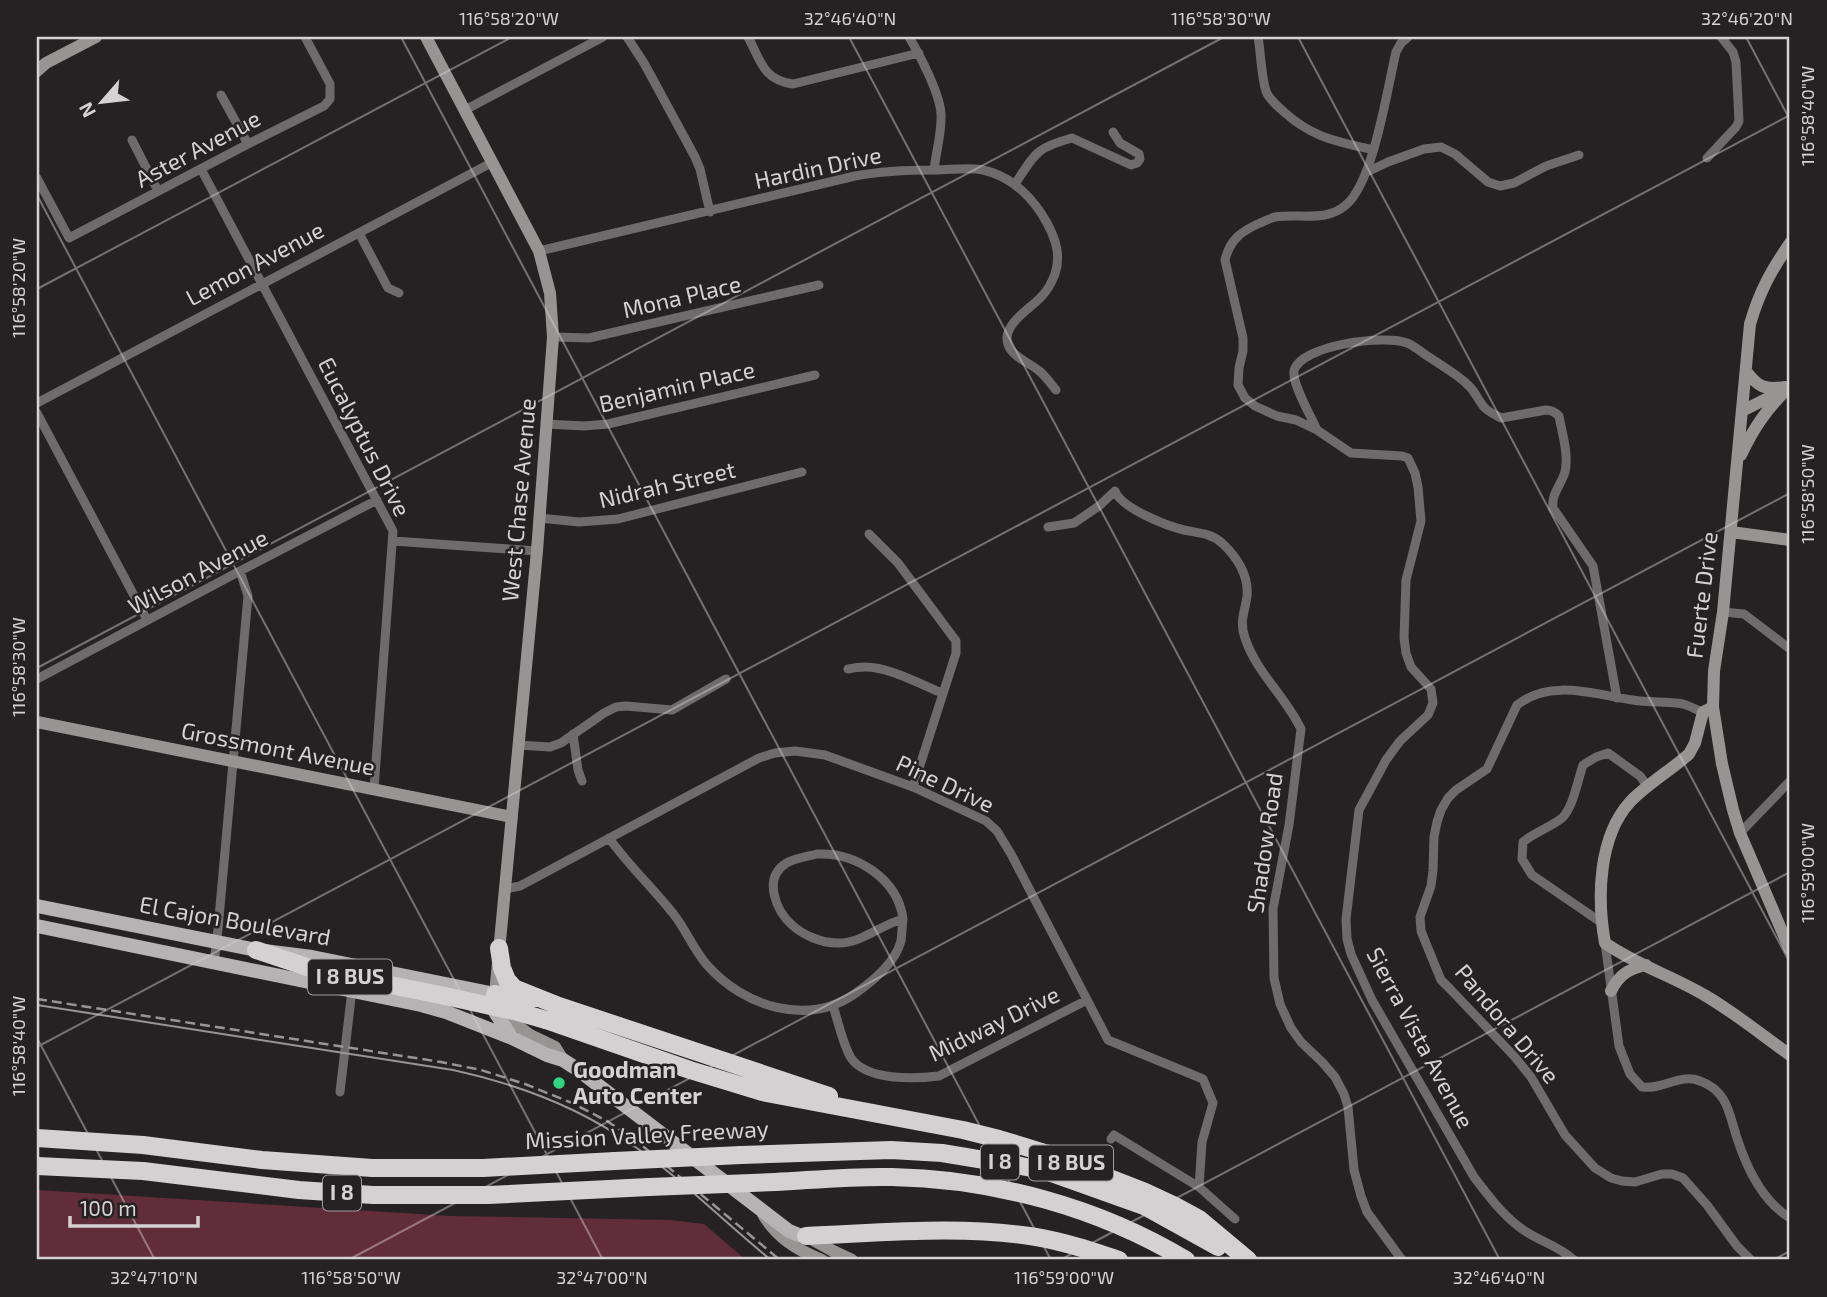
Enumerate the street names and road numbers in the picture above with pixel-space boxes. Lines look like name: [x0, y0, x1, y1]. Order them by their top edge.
street label: Aster Avenue: [130, 103, 265, 193]
street label: Hardin Drive: [752, 140, 884, 194]
street label: Lemon Avenue: [181, 215, 328, 311]
street label: Mona Place: [620, 269, 744, 323]
street label: Eucalyptus Drive: [313, 352, 417, 521]
street label: Benjamin Place: [596, 354, 757, 418]
street label: West Chase Avenue: [495, 397, 541, 603]
street label: Nidrah Street: [596, 455, 738, 513]
street label: Wilson Avenue: [123, 523, 272, 620]
street label: Fuerte Drive: [1679, 530, 1723, 660]
street label: Grossmont Avenue: [179, 716, 377, 781]
street label: Pine Drive: [892, 748, 999, 818]
street label: Shadow Road: [1240, 771, 1288, 915]
street label: El Cajon Boulevard: [137, 889, 333, 951]
street label: Sierra Vista Avenue: [1361, 942, 1480, 1133]
street label: Pandora Drive: [1450, 958, 1566, 1089]
road number: I 8 BUS: [308, 960, 392, 995]
street label: Midway Drive: [924, 979, 1063, 1067]
street label: Mission Valley Freeway: [524, 1114, 770, 1154]
road number: I 8: [981, 1144, 1019, 1180]
road number: I 8 BUS: [1029, 1146, 1113, 1180]
road number: I 8: [323, 1176, 361, 1210]

